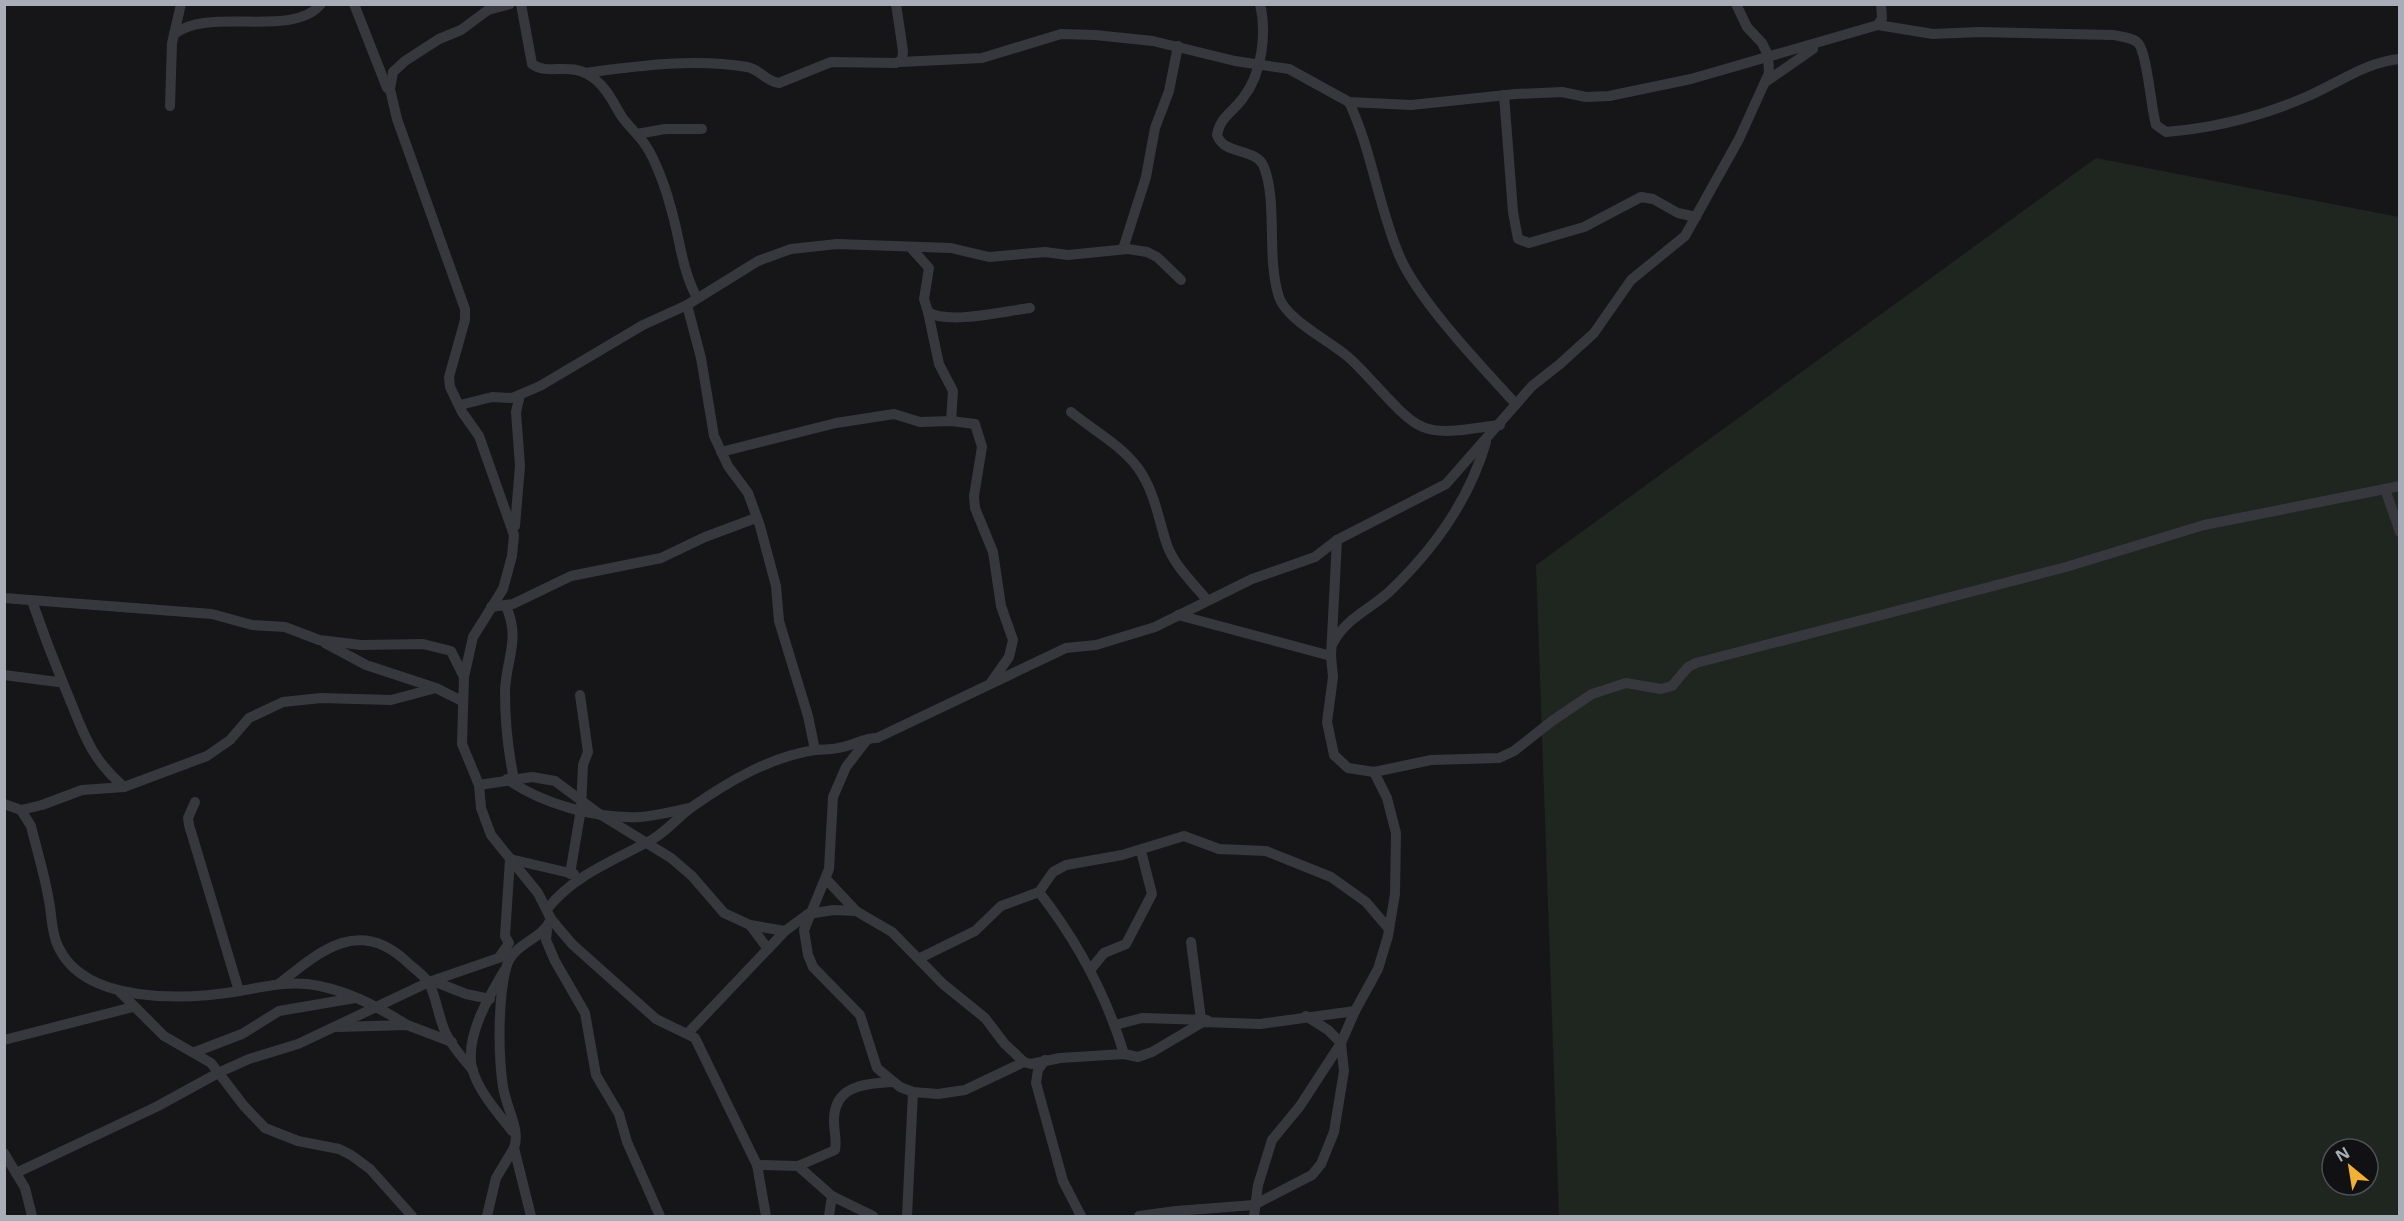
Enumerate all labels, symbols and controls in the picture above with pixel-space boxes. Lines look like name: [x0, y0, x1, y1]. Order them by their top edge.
north arrow: [2320, 1137, 2380, 1197]
text: N: [2331, 1141, 2354, 1167]

